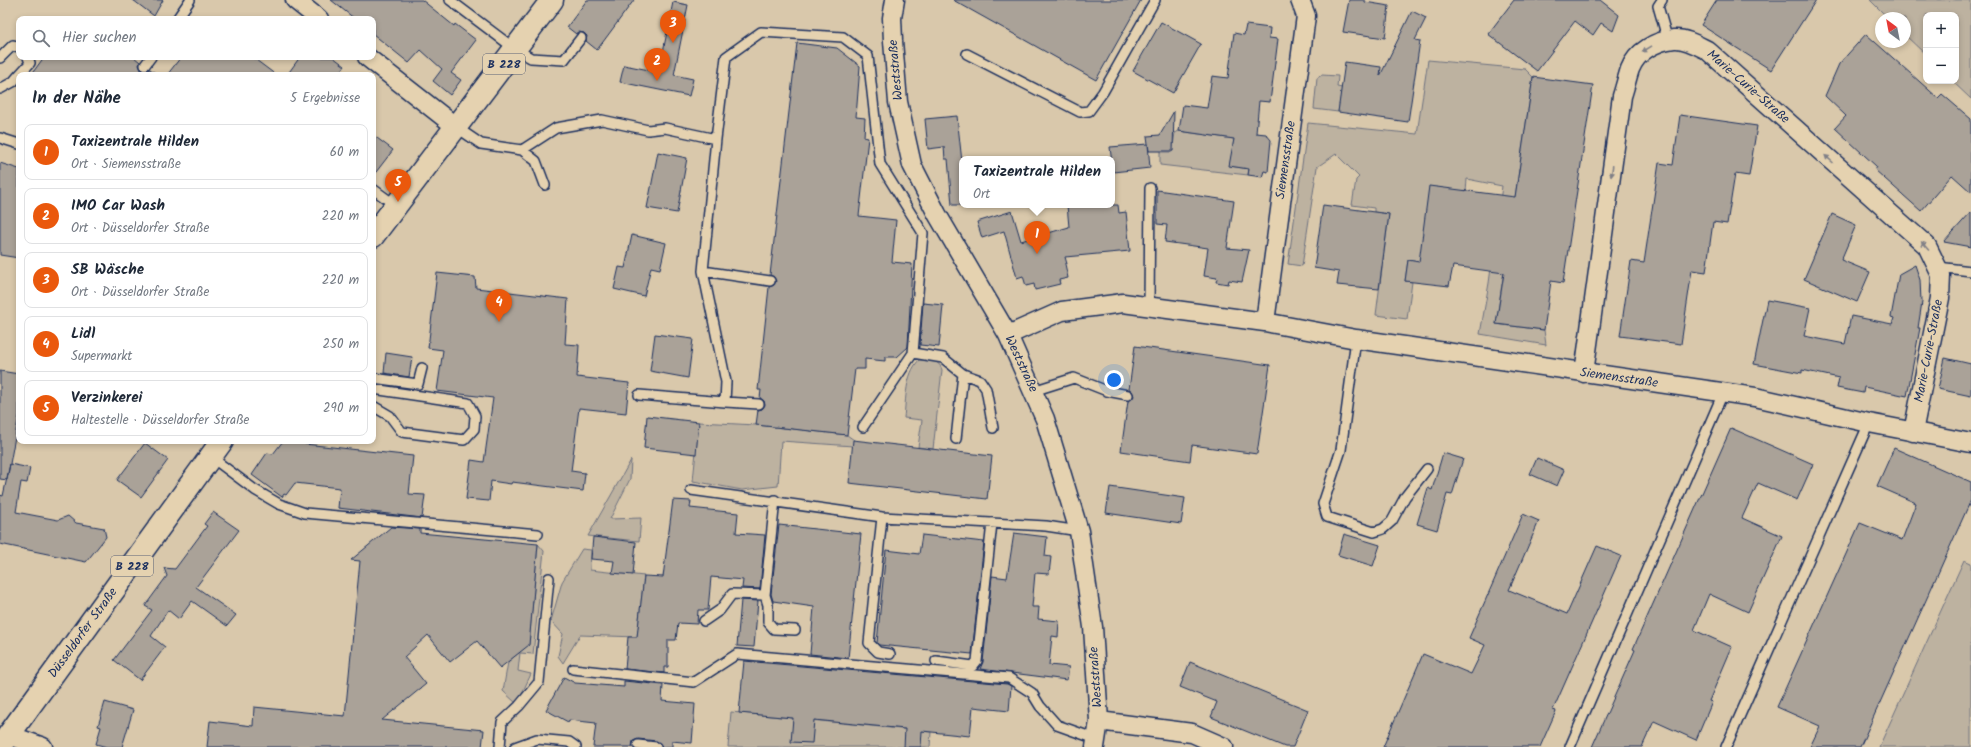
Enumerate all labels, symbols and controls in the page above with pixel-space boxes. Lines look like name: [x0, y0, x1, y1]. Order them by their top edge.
pin: 3: [660, 10, 686, 43]
north arrow: [1875, 12, 1911, 48]
map controls: [1923, 12, 1959, 84]
button: +: [1923, 12, 1959, 48]
search box: [16, 16, 376, 60]
text: Hier suchen: [62, 26, 136, 50]
icon: search: [30, 27, 52, 49]
street label: Weststraße: [883, 39, 909, 101]
one-way arrow: [1642, 45, 1652, 53]
street label: Marie-Curie-Straße: [1702, 45, 1794, 129]
pin: 2: [644, 48, 670, 81]
button: −: [1923, 48, 1959, 84]
road number: B 228: [483, 54, 525, 74]
text: In der Nähe: [32, 85, 121, 112]
text: 5 Ergebnisse: [290, 88, 360, 109]
street label: Siemensstraße: [1270, 119, 1302, 201]
text: Taxizentrale Hilden: [71, 130, 199, 154]
text: 1: [44, 142, 48, 163]
text: 60 m: [330, 142, 359, 163]
text: Ort · Siemensstraße: [71, 154, 181, 175]
one-way arrow: [1824, 154, 1834, 163]
popup: [959, 156, 1115, 208]
text: Taxizentrale Hilden: [973, 160, 1101, 184]
one-way arrow: [1609, 164, 1615, 177]
pin: 5: [385, 169, 411, 202]
text: Ort: [973, 184, 990, 205]
text: IMO Car Wash: [71, 194, 165, 218]
text: 2: [42, 206, 50, 227]
text: 220 m: [322, 206, 359, 227]
text: Ort · Düsseldorfer Straße: [71, 218, 209, 239]
pin: 1: [1024, 221, 1050, 254]
one-way arrow: [1920, 241, 1930, 251]
text: SB Wäsche: [71, 258, 144, 282]
text: 3: [42, 270, 50, 291]
text: 220 m: [322, 270, 359, 291]
text: Ort · Düsseldorfer Straße: [71, 282, 209, 303]
pin: 4: [486, 289, 512, 322]
street label: Marie-Curie-Straße: [1909, 298, 1949, 404]
text: Lidl: [71, 322, 95, 346]
street label: Weststraße: [999, 332, 1043, 396]
text: 4: [42, 334, 50, 355]
text: 250 m: [322, 334, 359, 355]
text: Supermarkt: [71, 346, 132, 367]
street label: Siemensstraße: [1578, 362, 1660, 394]
your location: [1104, 370, 1124, 390]
text: Verzinkerei: [71, 386, 143, 410]
text: 5: [43, 398, 49, 419]
text: 290 m: [323, 398, 359, 419]
text: Haltestelle · Düsseldorfer Straße: [71, 410, 249, 431]
road number: B 228: [111, 556, 153, 576]
street label: Düsseldorfer Straße: [43, 583, 123, 683]
street label: Weststraße: [1083, 646, 1109, 708]

